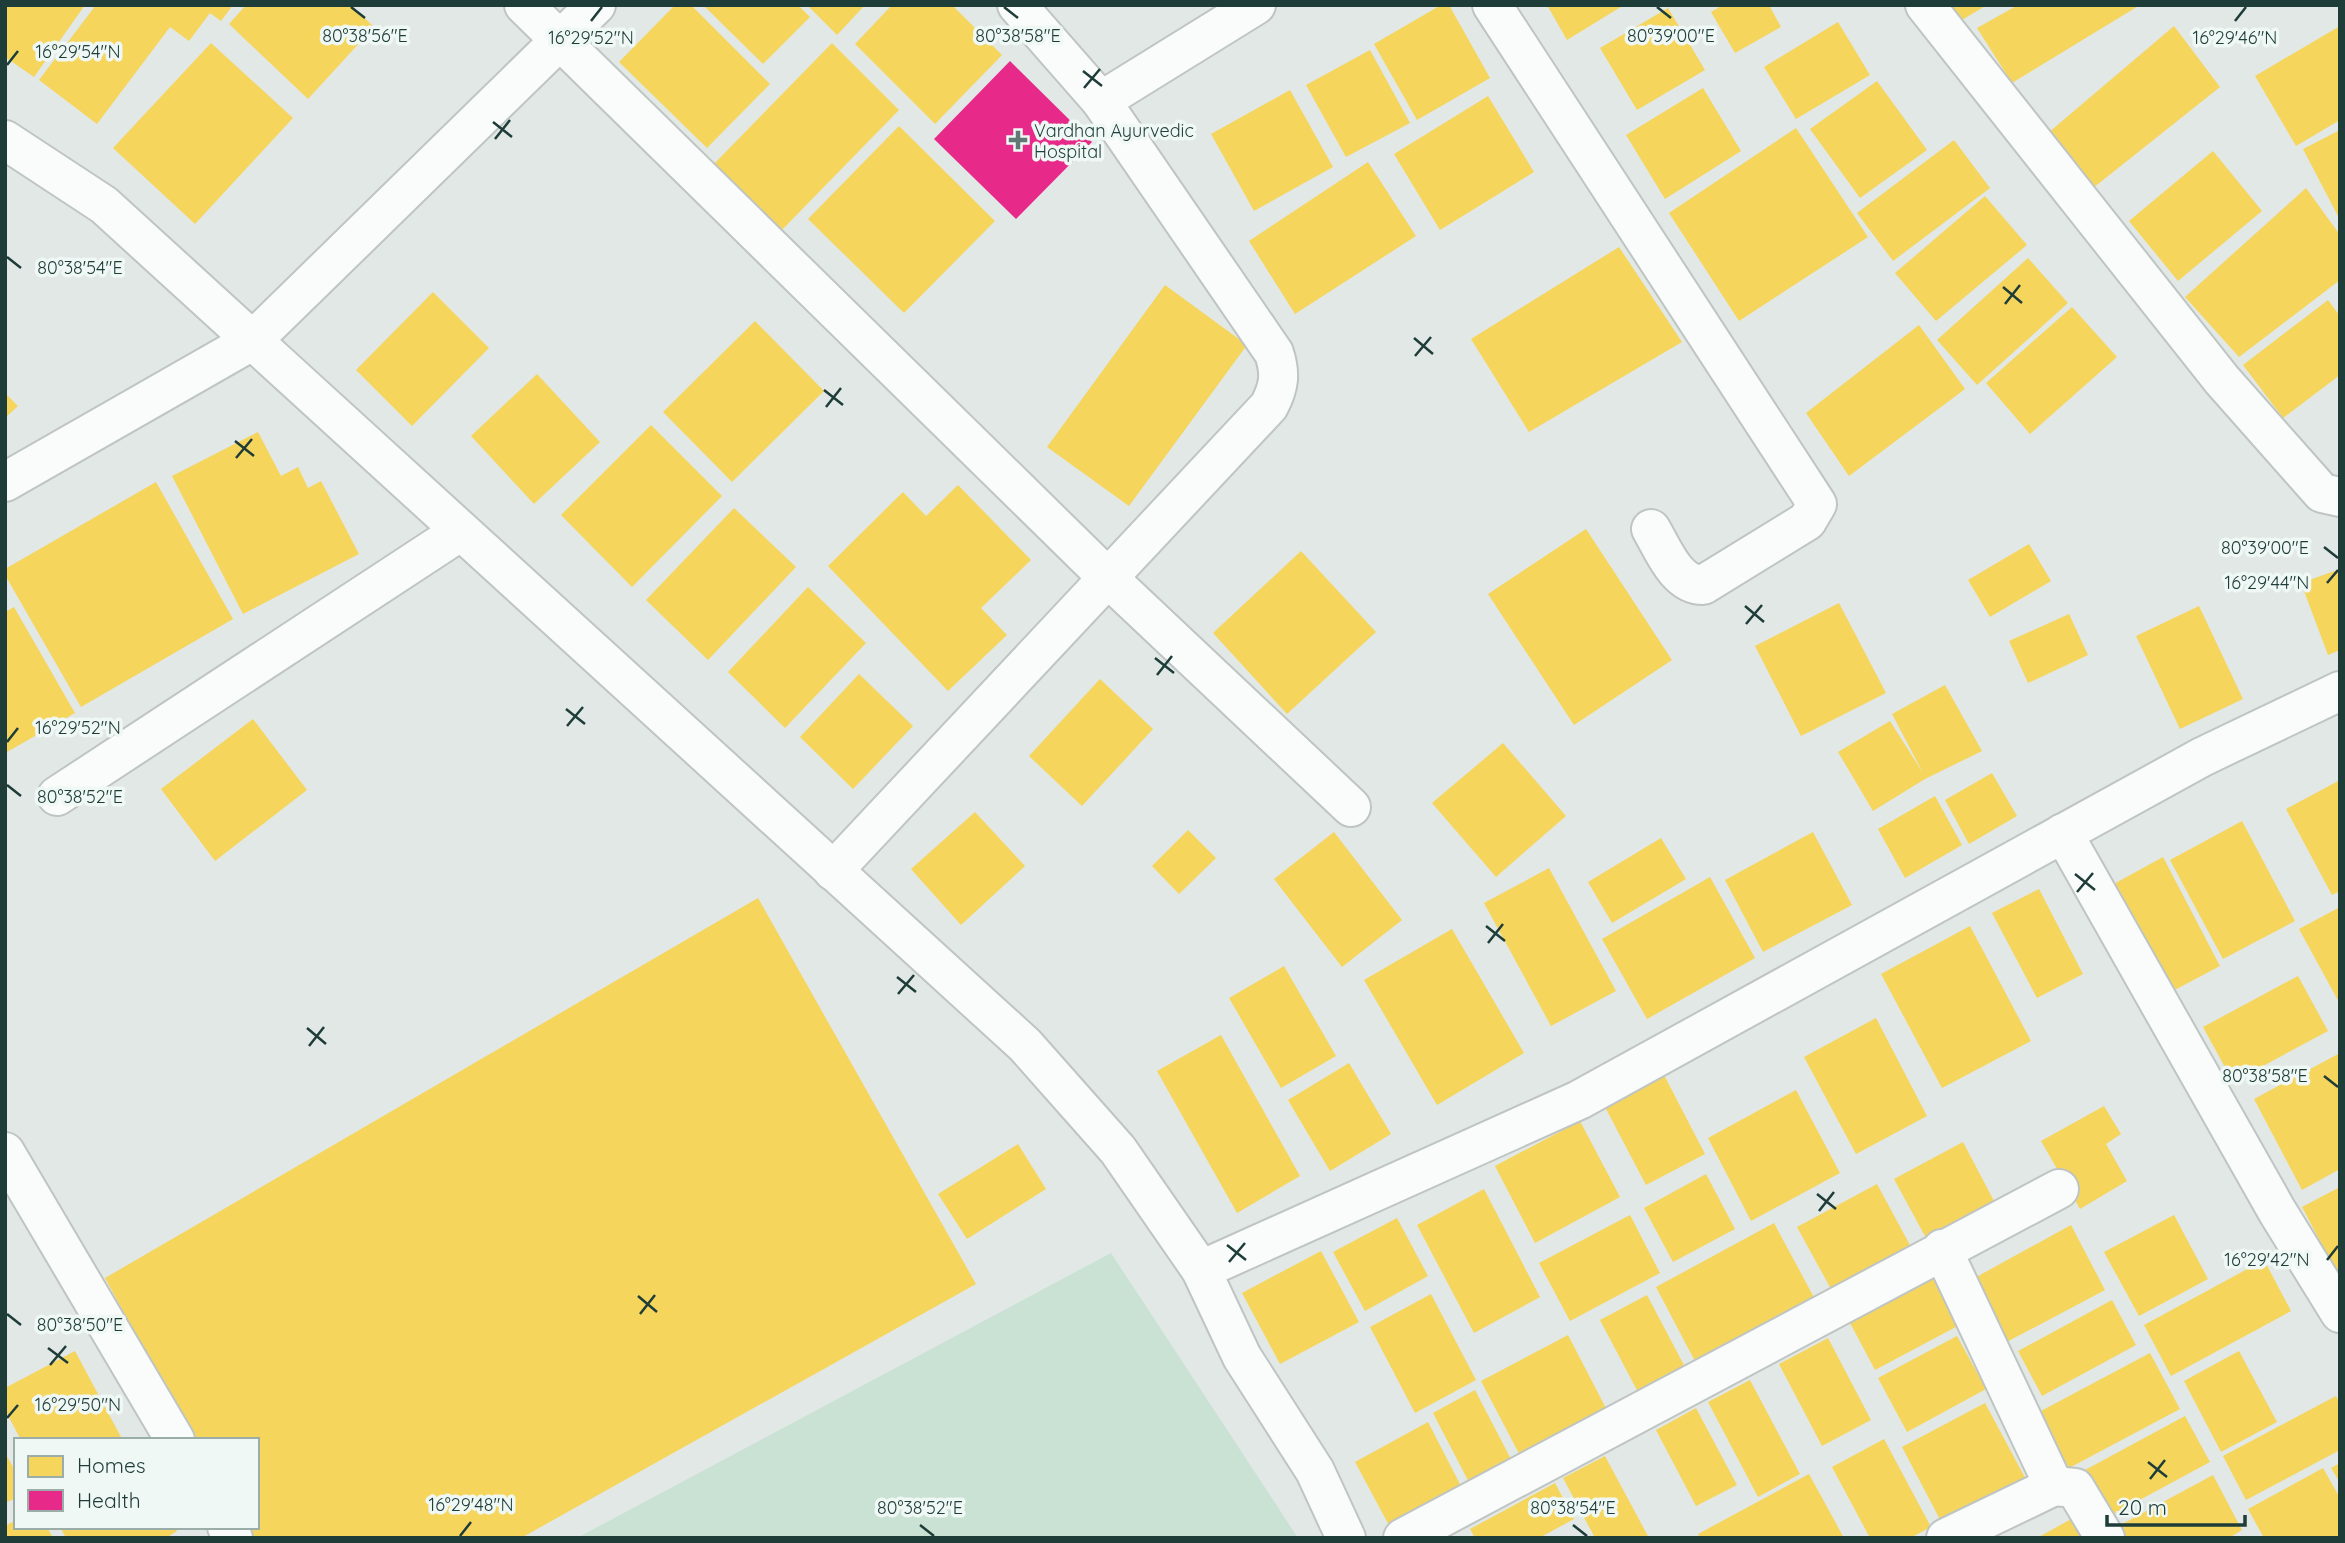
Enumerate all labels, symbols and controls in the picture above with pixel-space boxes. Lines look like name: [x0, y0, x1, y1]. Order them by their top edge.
text: 80°38'56"E: [322, 24, 408, 47]
text: 80°38'58"E: [975, 24, 1061, 47]
text: 80°39'00"E: [1627, 24, 1715, 47]
text: 16°29'52"N: [548, 26, 634, 49]
text: 16°29'46"N: [2193, 26, 2277, 49]
text: 16°29'54"N: [35, 40, 121, 63]
place label: Vardhan Ayurvedic Hospital: [1034, 119, 1194, 163]
marker: Vardhan Ayurvedic Hospital: [1008, 130, 1028, 150]
text: 80°38'54"E: [37, 256, 123, 279]
text: 80°39'00"E: [2221, 536, 2309, 559]
text: 16°29'44"N: [2225, 571, 2309, 594]
text: 16°29'52"N: [35, 716, 121, 739]
text: 80°38'52"E: [37, 785, 123, 808]
text: 80°38'58"E: [2222, 1064, 2308, 1087]
text: 16°29'42"N: [2224, 1248, 2310, 1271]
text: 80°38'50"E: [37, 1313, 123, 1336]
text: 16°29'50"N: [35, 1393, 121, 1416]
legend: [14, 1438, 259, 1529]
text: Homes: [77, 1452, 146, 1478]
scale bar: [2107, 1484, 2245, 1528]
text: Health: [77, 1487, 141, 1513]
text: 16°29'48"N: [428, 1493, 514, 1516]
text: 20 m: [2118, 1494, 2167, 1520]
text: 80°38'52"E: [877, 1496, 963, 1519]
text: 80°38'54"E: [1530, 1496, 1616, 1519]

